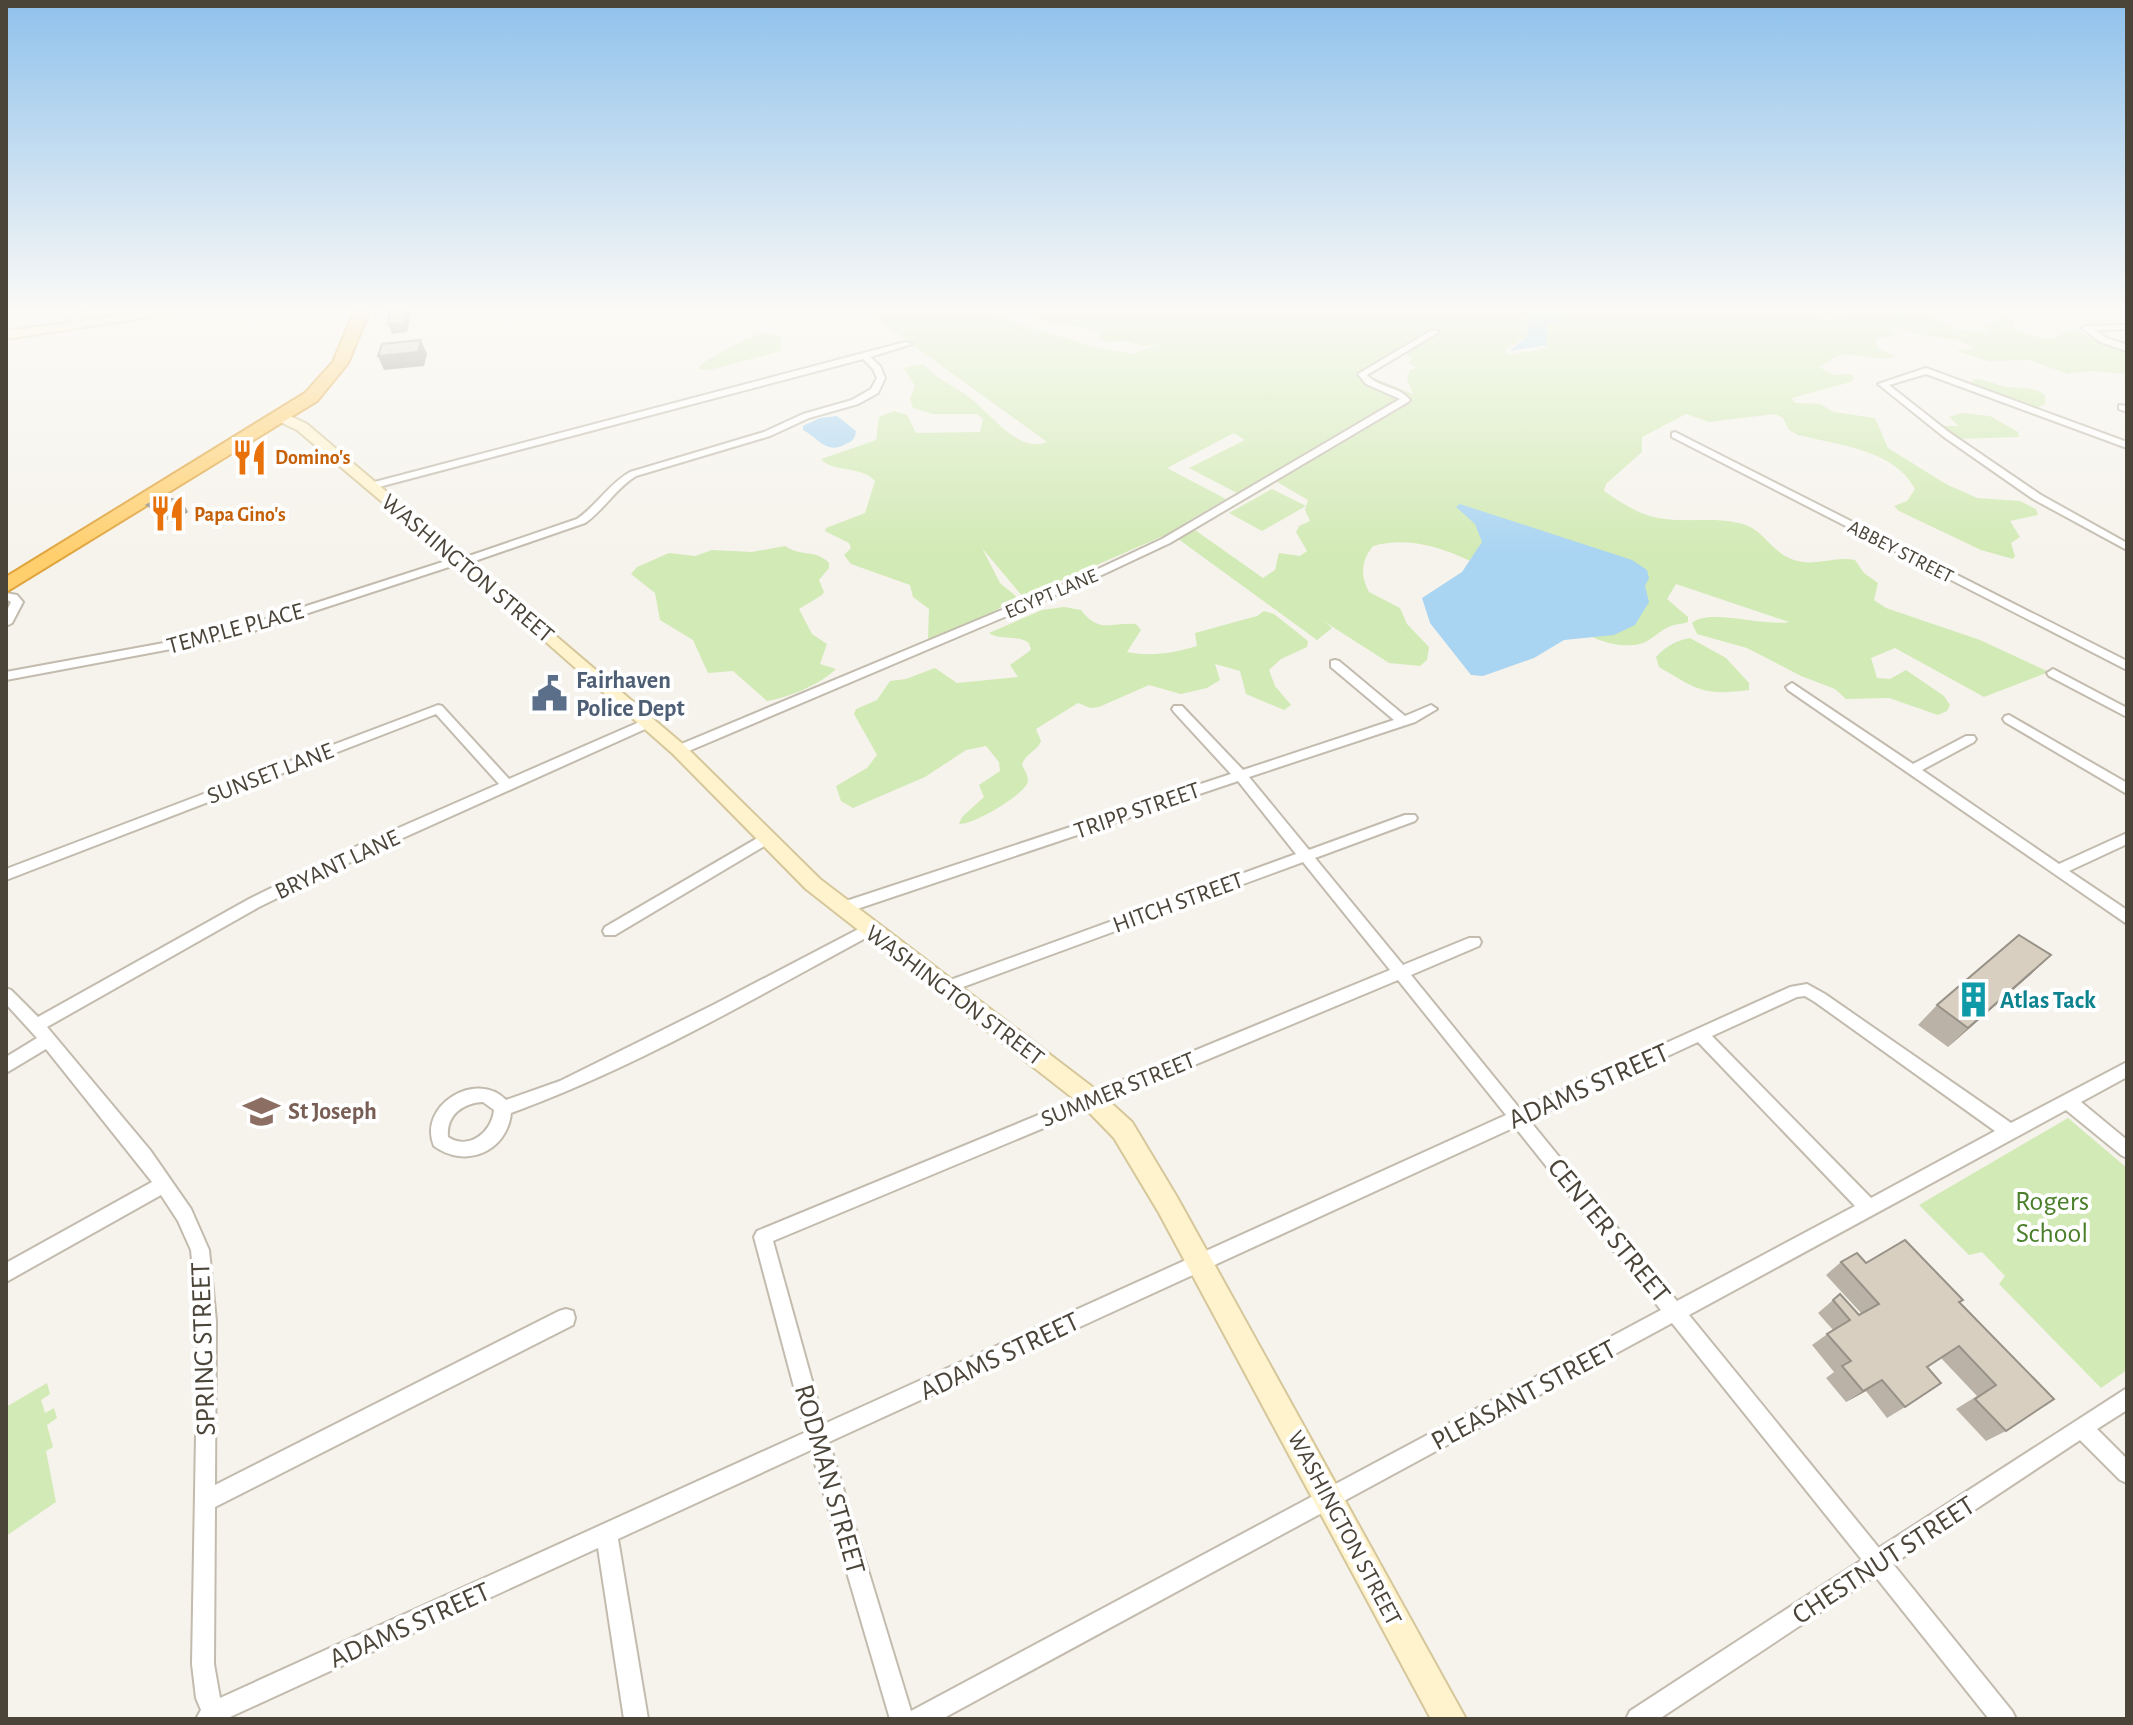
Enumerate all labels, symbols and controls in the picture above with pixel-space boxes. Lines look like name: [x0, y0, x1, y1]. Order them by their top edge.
restaurant icon: Domino's: [230, 438, 268, 476]
place label: Domino's: [275, 448, 351, 468]
street label: WASHINGTON STREET: [377, 490, 558, 648]
restaurant icon: Papa Gino's: [149, 495, 187, 533]
place label: Papa Gino's: [194, 505, 286, 525]
street label: ABBEY STREET: [1844, 517, 1957, 587]
street label: EGYPT LANE: [1002, 565, 1101, 622]
street label: TEMPLE PLACE: [164, 599, 307, 659]
place label: Fairhaven Police Dept: [576, 669, 685, 721]
public building icon: Fairhaven Police Dept: [531, 675, 569, 713]
street label: SUNSET LANE: [204, 739, 337, 809]
street label: TRIPP STREET: [1071, 778, 1204, 844]
street label: BRYANT LANE: [271, 825, 404, 904]
street label: HITCH STREET: [1110, 868, 1247, 938]
street label: WASHINGTON STREET: [861, 921, 1048, 1071]
building icon: Atlas Tack: [1955, 981, 1993, 1019]
place label: Atlas Tack: [2000, 989, 2096, 1013]
street label: ADAMS STREET: [1504, 1039, 1674, 1135]
street label: SUMMER STREET: [1038, 1048, 1199, 1132]
school or university icon: St Joseph: [243, 1092, 281, 1130]
place label: St Joseph: [288, 1100, 377, 1124]
street label: CENTER STREET: [1542, 1154, 1675, 1309]
park label: Rogers School: [2015, 1188, 2089, 1248]
street label: SPRING STREET: [187, 1261, 221, 1436]
street label: ADAMS STREET: [916, 1308, 1084, 1406]
street label: PLEASANT STREET: [1427, 1335, 1621, 1456]
street label: RODMAN STREET: [789, 1382, 870, 1578]
street label: WASHINGTON STREET: [1283, 1427, 1406, 1630]
street label: CHESTNUT STREET: [1788, 1491, 1981, 1630]
street label: ADAMS STREET: [325, 1578, 495, 1674]

